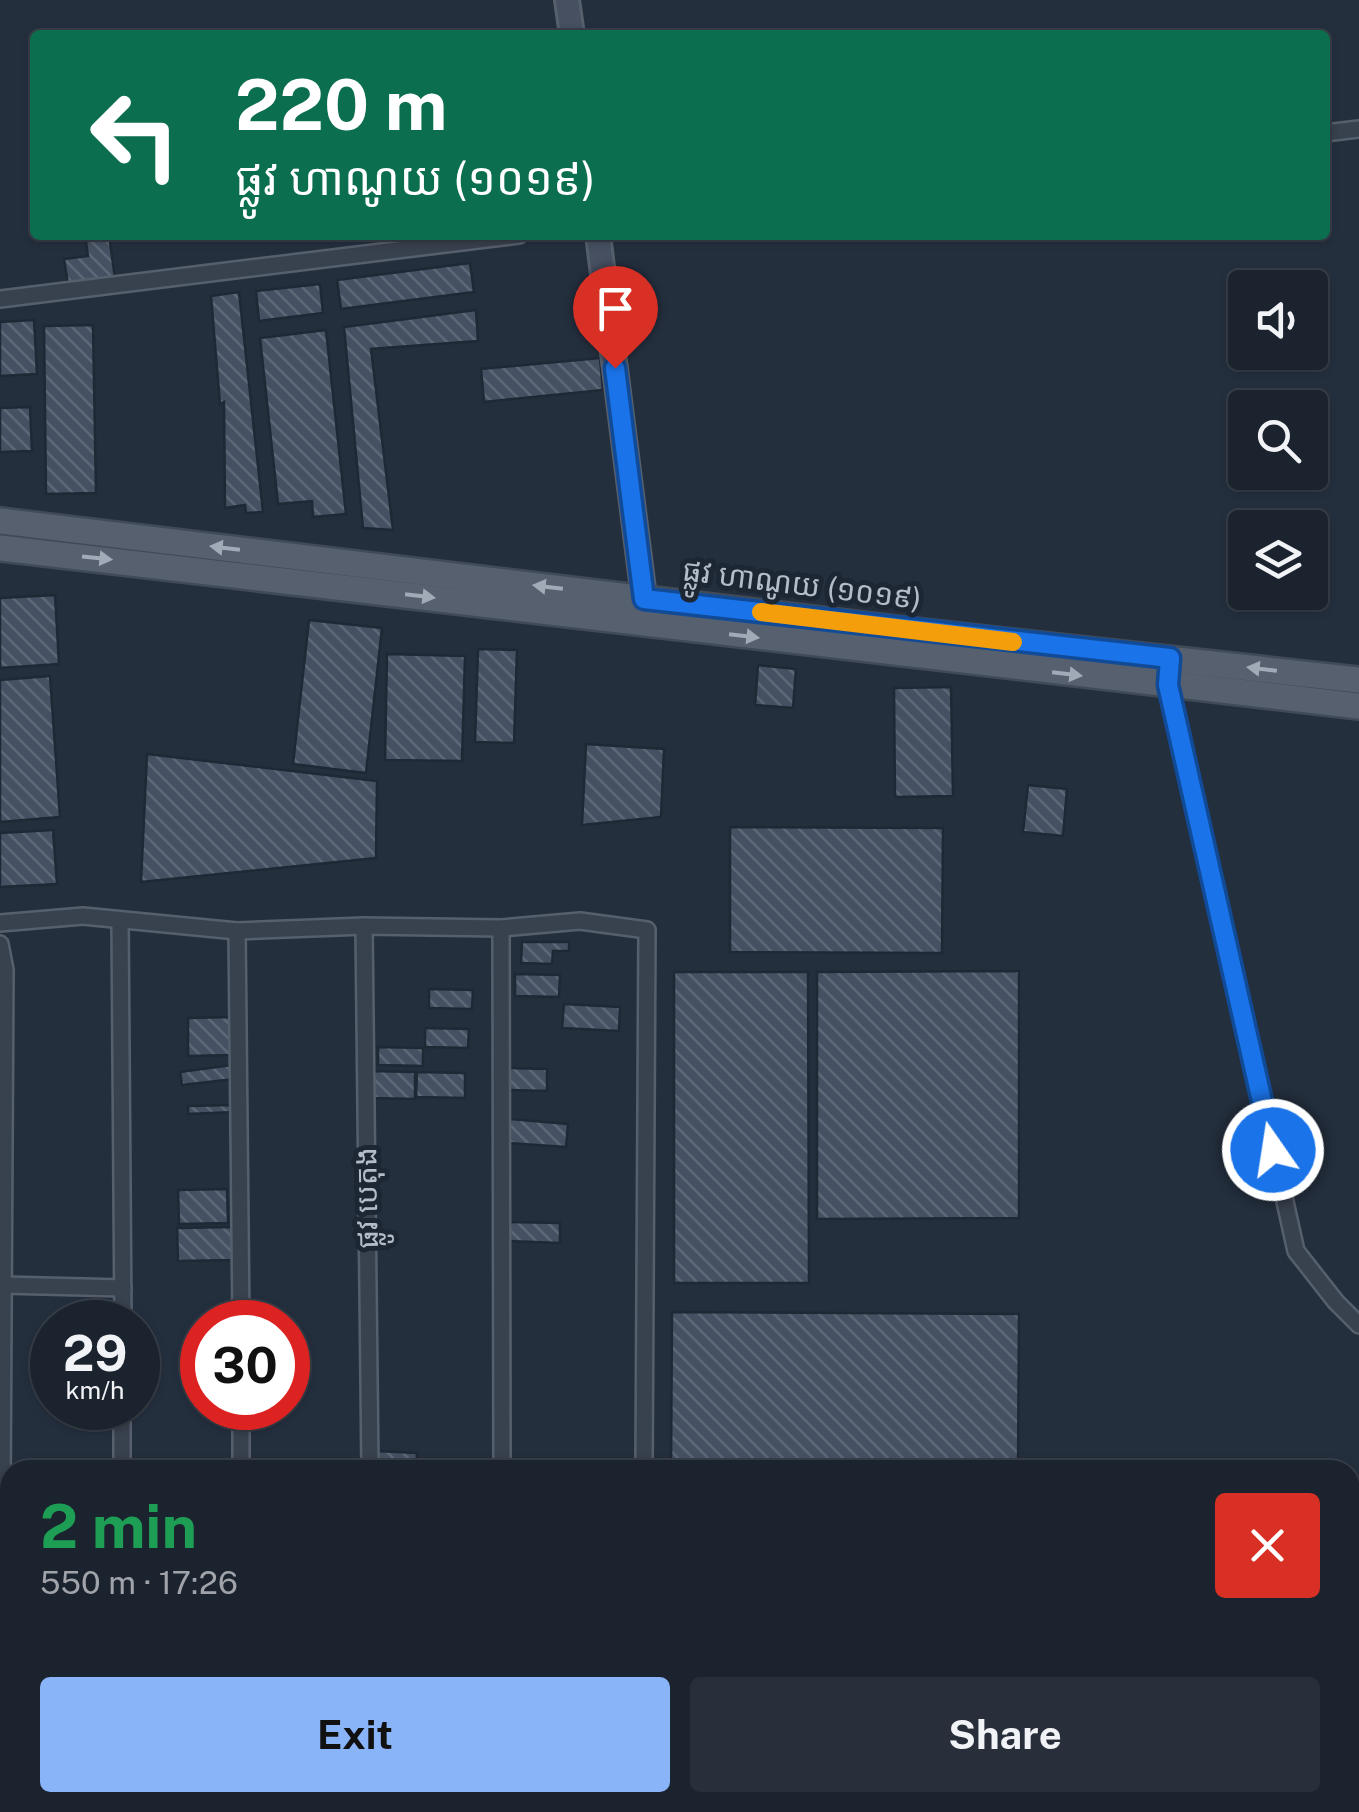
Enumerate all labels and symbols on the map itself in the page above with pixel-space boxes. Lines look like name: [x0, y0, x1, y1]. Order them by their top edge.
pin: [573, 266, 658, 369]
one-way arrow: [209, 539, 240, 555]
one-way arrow: [82, 550, 113, 566]
street label: ផ្លូវ ហាណូយ (១០១៩): [680, 552, 924, 625]
one-way arrow: [531, 579, 563, 595]
one-way arrow: [404, 589, 436, 605]
one-way arrow: [729, 629, 761, 645]
one-way arrow: [1246, 661, 1278, 677]
one-way arrow: [1052, 666, 1084, 682]
position arrow: [1221, 1098, 1325, 1202]
street label: ផ្លូវ បេតុង: [347, 1147, 394, 1249]
speed limit sign: 30: [180, 1300, 310, 1430]

